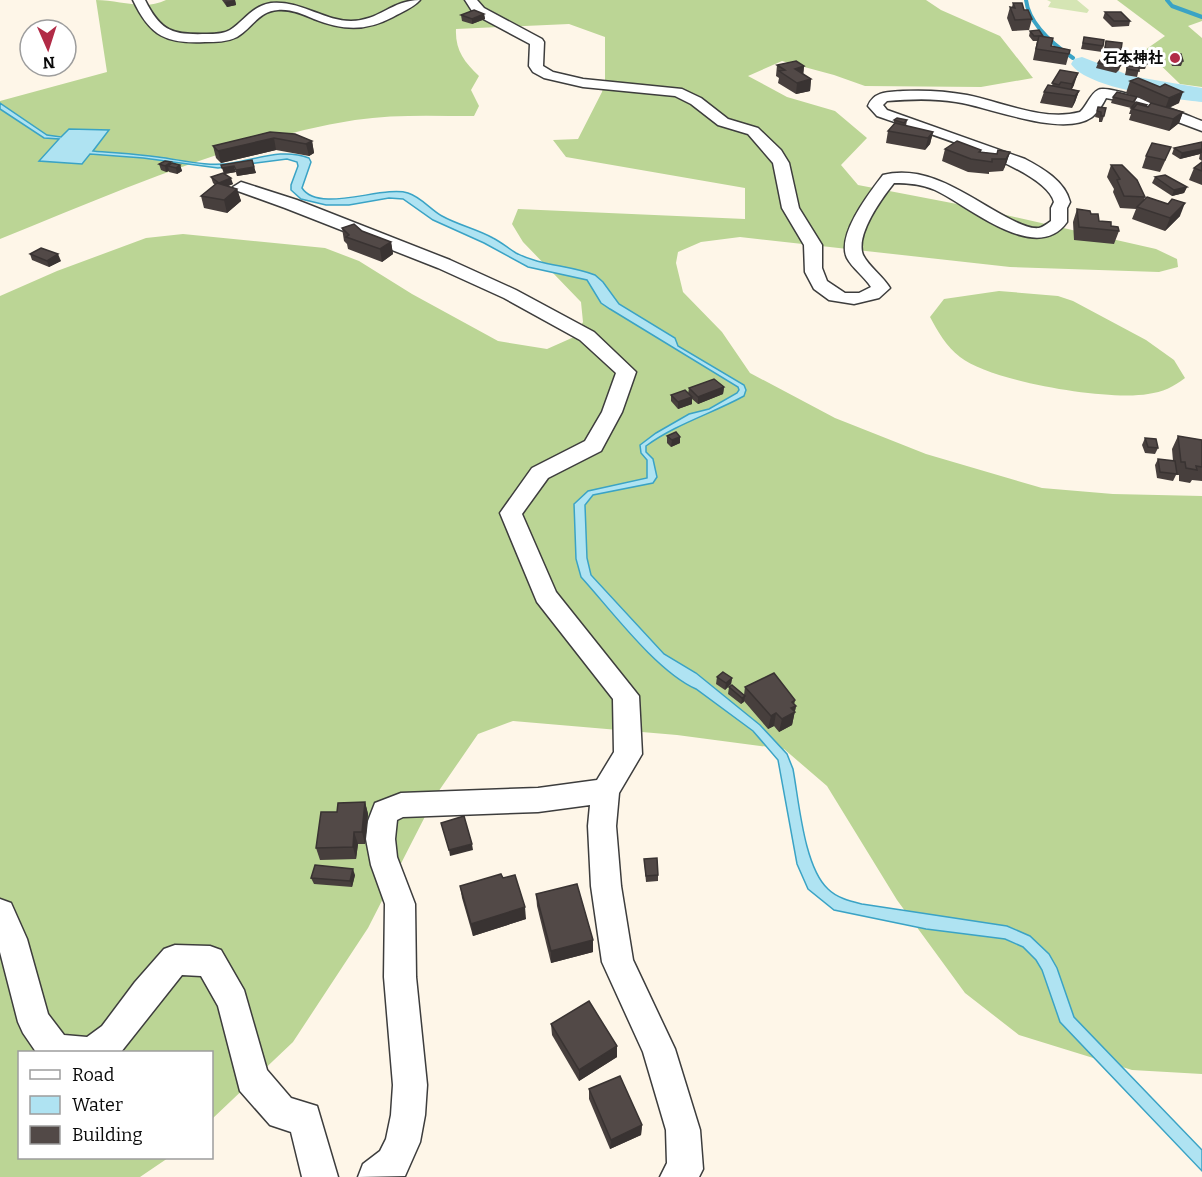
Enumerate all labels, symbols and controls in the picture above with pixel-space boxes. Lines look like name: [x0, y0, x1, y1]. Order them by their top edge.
north arrow: [18, 18, 78, 78]
place label: 石本神社: [1103, 49, 1163, 67]
marker: 石本神社: [1168, 51, 1182, 65]
text: N: [42, 53, 55, 72]
legend: [18, 1051, 213, 1159]
text: Road: [72, 1064, 115, 1086]
text: Water: [72, 1094, 123, 1116]
text: Building: [72, 1124, 143, 1146]

